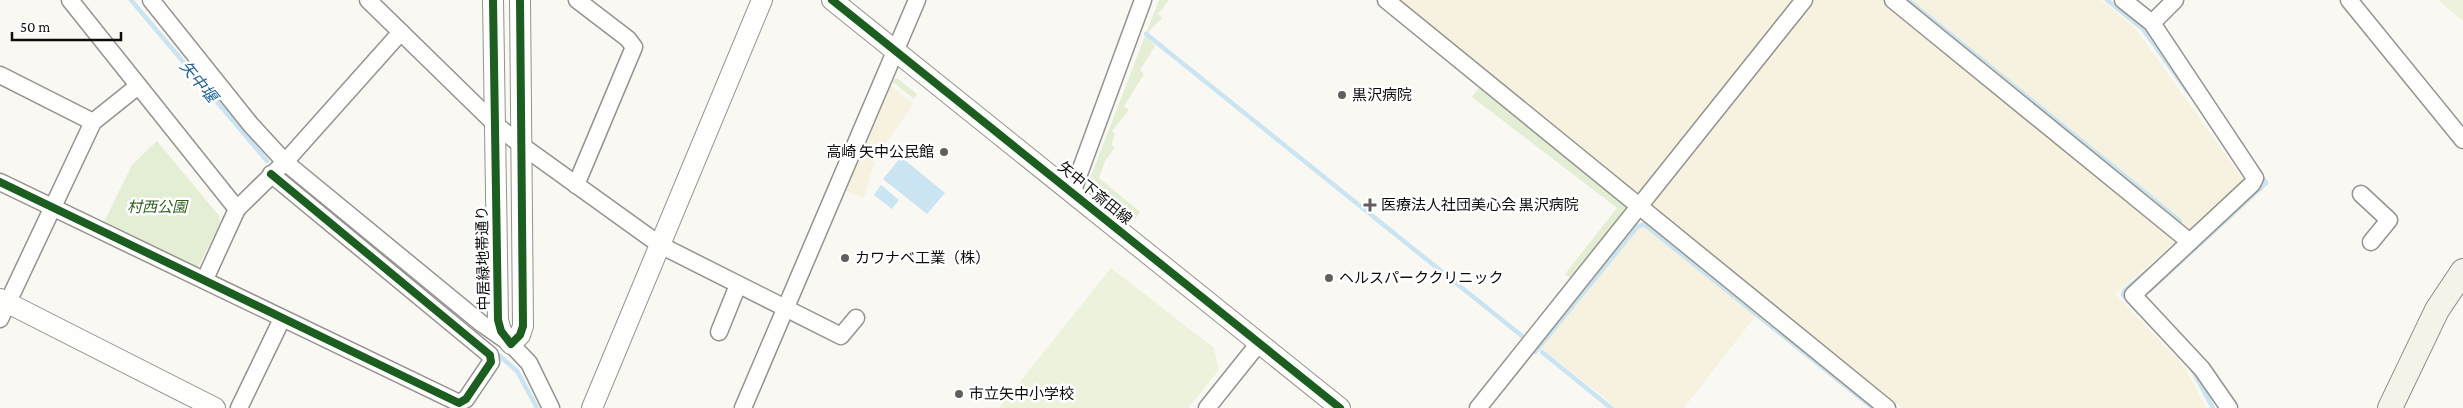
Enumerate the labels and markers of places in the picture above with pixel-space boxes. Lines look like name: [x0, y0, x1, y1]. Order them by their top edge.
place label: 黒沢病院: [1352, 87, 1412, 103]
marker: 黒沢病院: [1336, 89, 1348, 101]
place label: 高崎 矢中公民館: [826, 144, 934, 160]
marker: 高崎 矢中公民館: [938, 146, 950, 158]
place label: 医療法人社団美心会 黒沢病院: [1381, 197, 1579, 213]
marker: 医療法人社団美心会 黒沢病院: [1363, 198, 1377, 212]
place label: カワナベ工業（株）: [855, 250, 990, 266]
marker: カワナベ工業（株）: [839, 252, 851, 264]
place label: ヘルスパーククリニック: [1339, 270, 1503, 286]
marker: ヘルスパーククリニック: [1323, 272, 1335, 284]
place label: 市立矢中小学校: [969, 386, 1074, 402]
marker: 市立矢中小学校: [953, 388, 965, 400]

